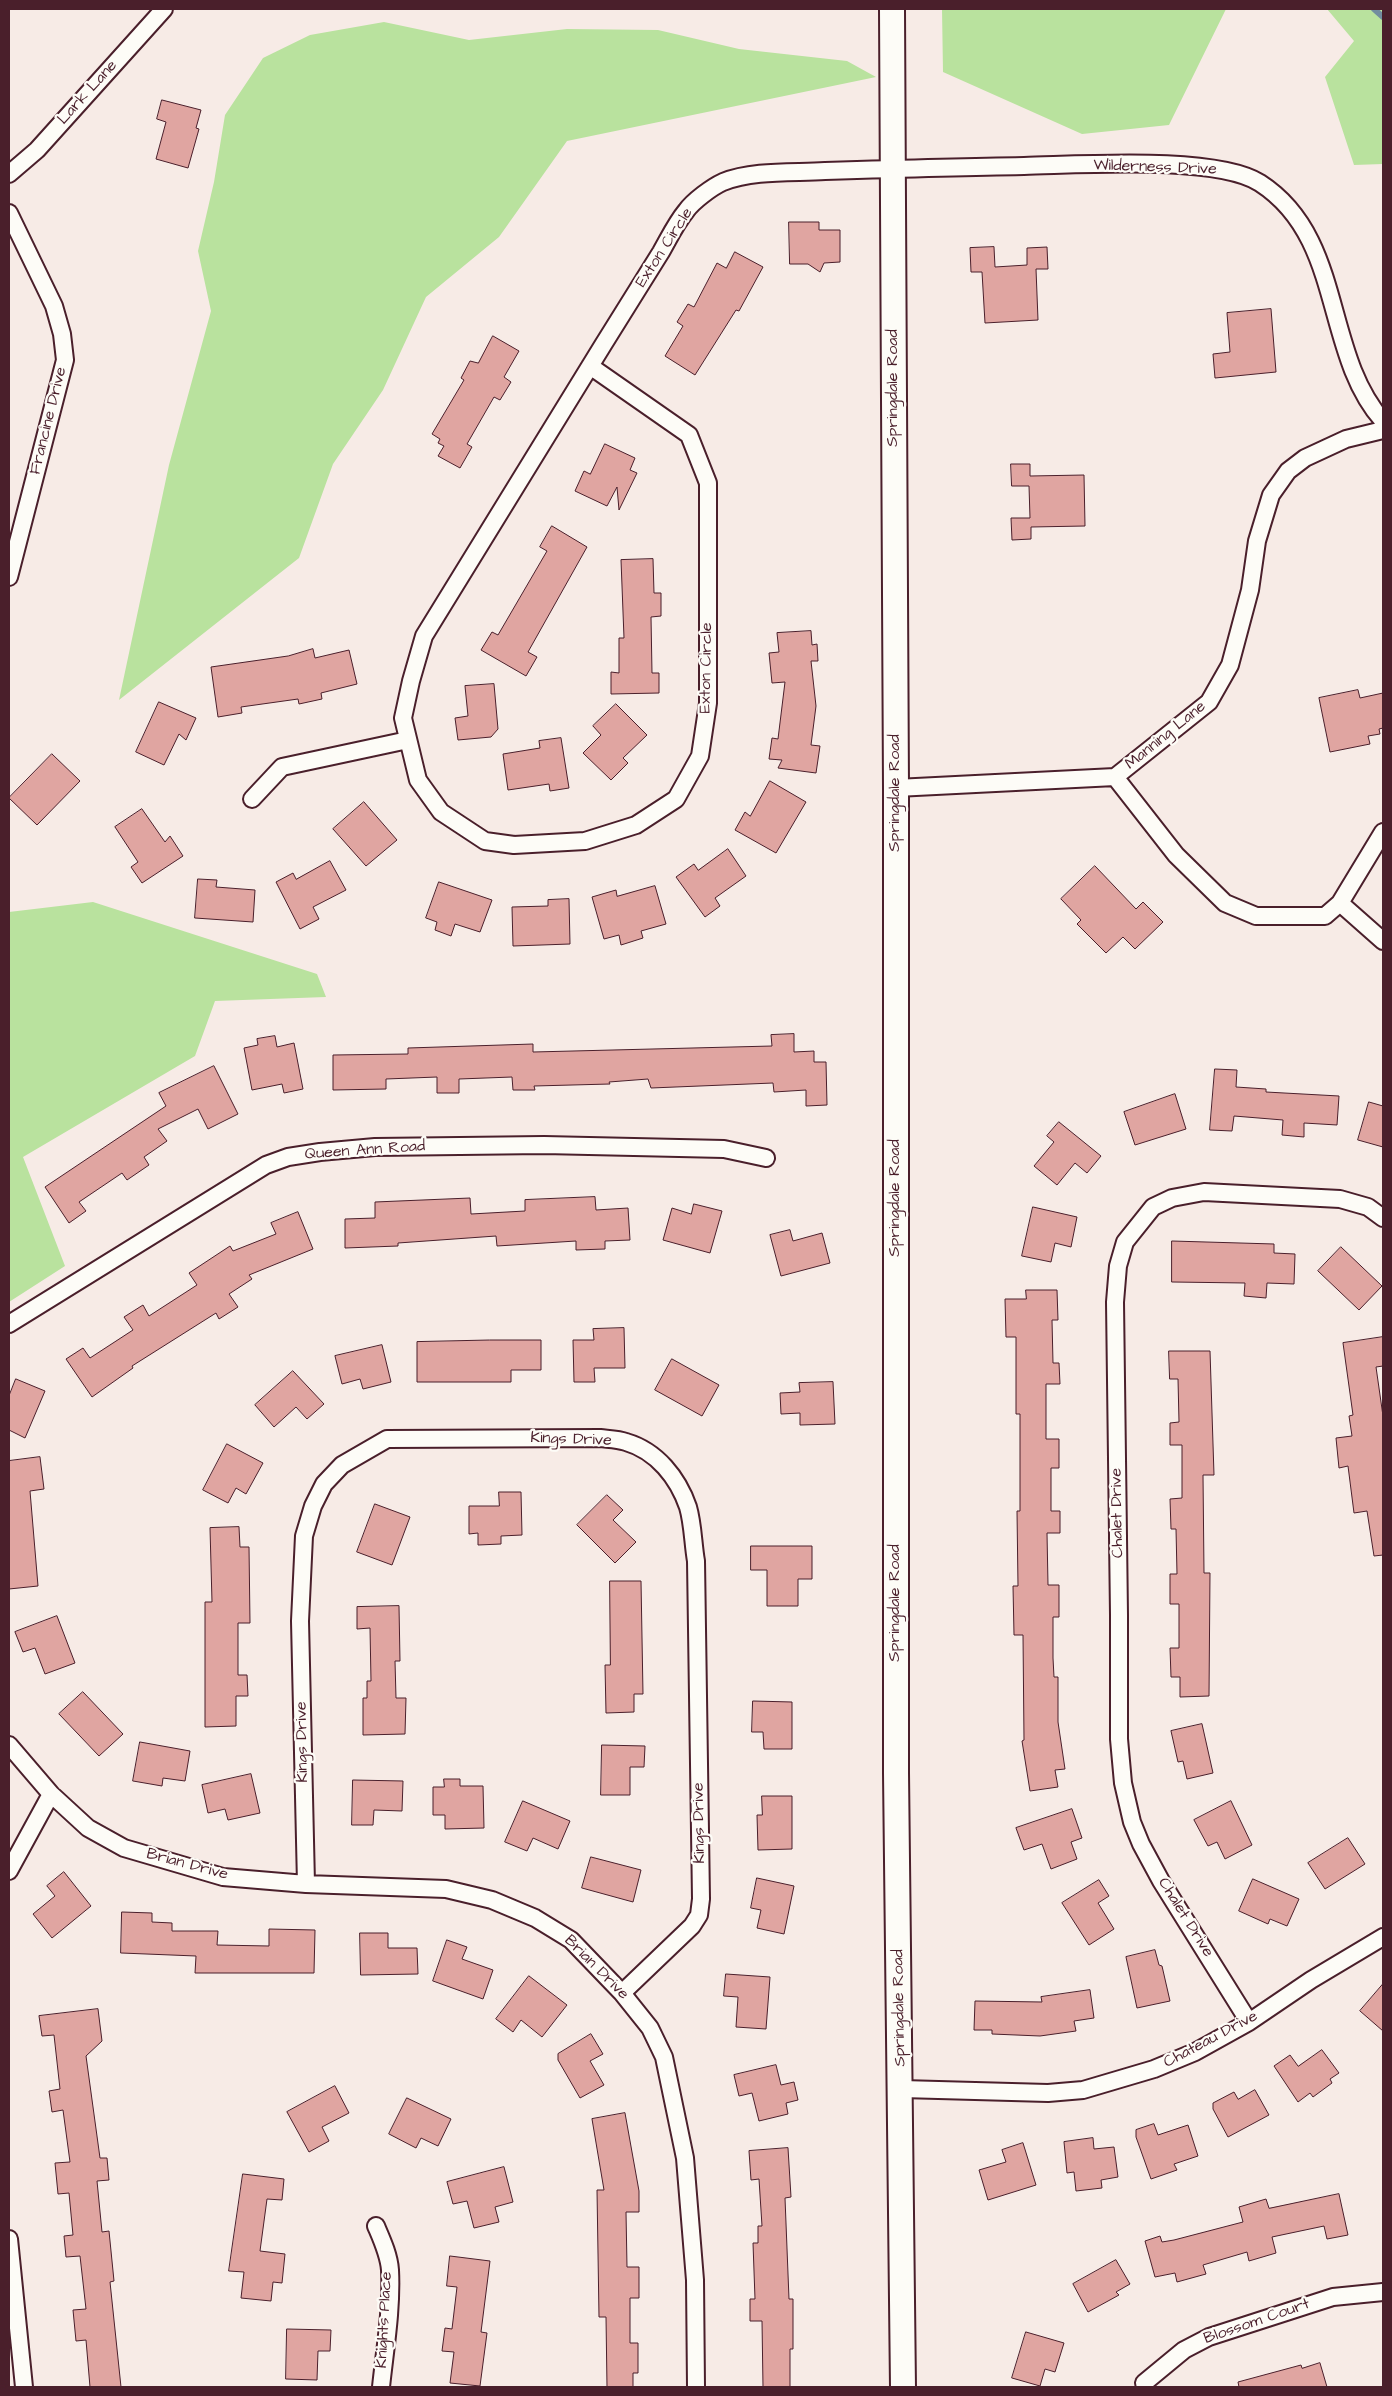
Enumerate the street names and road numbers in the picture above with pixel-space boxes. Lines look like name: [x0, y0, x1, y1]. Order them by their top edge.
street label: Lark Lane: [54, 57, 122, 129]
street label: Wilderness Drive: [1093, 156, 1217, 180]
street label: Exton Circle: [632, 205, 698, 291]
street label: Springdale Road: [884, 329, 904, 447]
street label: Francine Drive: [26, 365, 72, 477]
street label: Exton Circle: [697, 622, 717, 714]
street label: Manning Lane: [1122, 698, 1210, 774]
street label: Springdale Road: [886, 734, 906, 852]
street label: Queen Ann Road: [304, 1137, 426, 1165]
street label: Springdale Road: [886, 1139, 906, 1257]
street label: Kings Drive: [530, 1429, 612, 1451]
street label: Chalet Drive: [1108, 1468, 1128, 1558]
street label: Springdale Road: [886, 1544, 906, 1662]
street label: Kings Drive: [293, 1701, 313, 1783]
street label: Kings Drive: [690, 1782, 710, 1864]
street label: Brian Drive: [144, 1845, 230, 1885]
street label: Chalet Drive: [1153, 1875, 1217, 1961]
street label: Brian Drive: [560, 1932, 632, 2004]
street label: Springdale Road: [889, 1949, 911, 2067]
street label: Chateau Drive: [1161, 2007, 1261, 2073]
street label: Knights Place: [373, 2271, 397, 2369]
street label: Blossom Court: [1202, 2295, 1312, 2349]

